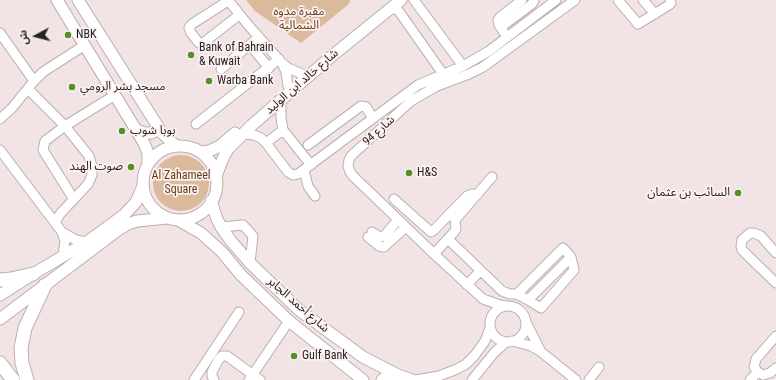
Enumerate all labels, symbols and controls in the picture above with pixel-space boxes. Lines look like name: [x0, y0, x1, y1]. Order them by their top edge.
park label: مقبرة مدوه الشمالية: [273, 5, 325, 33]
north arrow: [16, 16, 56, 56]
place label: NBK: [76, 28, 97, 42]
text: ش: [16, 29, 31, 46]
marker: NBK: [63, 30, 73, 40]
place label: Bank of Bahrain & Kuwait: [199, 41, 274, 69]
street label: شارع خالد ابن الوليد: [262, 46, 342, 118]
marker: Bank of Bahrain & Kuwait: [186, 50, 196, 60]
place label: Warba Bank: [217, 74, 273, 88]
marker: Warba Bank: [204, 76, 214, 86]
place label: مسجد بشر الرومي: [80, 80, 165, 94]
marker: مسجد بشر الرومي: [67, 82, 77, 92]
street label: شارع 94: [360, 113, 398, 149]
place label: بوبا شوب: [130, 124, 175, 138]
marker: بوبا شوب: [117, 126, 127, 136]
place label: صوت الهند: [69, 160, 123, 174]
marker: صوت الهند: [126, 162, 136, 172]
place label: H&S: [417, 166, 437, 180]
marker: H&S: [404, 168, 414, 178]
park label: Al Zahameel Square: [151, 169, 211, 197]
place label: السائب بن عثمان: [647, 186, 730, 200]
marker: السائب بن عثمان: [733, 188, 743, 198]
street label: شارع أحمد الجابر: [264, 274, 332, 336]
place label: Gulf Bank: [302, 349, 348, 363]
marker: Gulf Bank: [289, 351, 299, 361]

